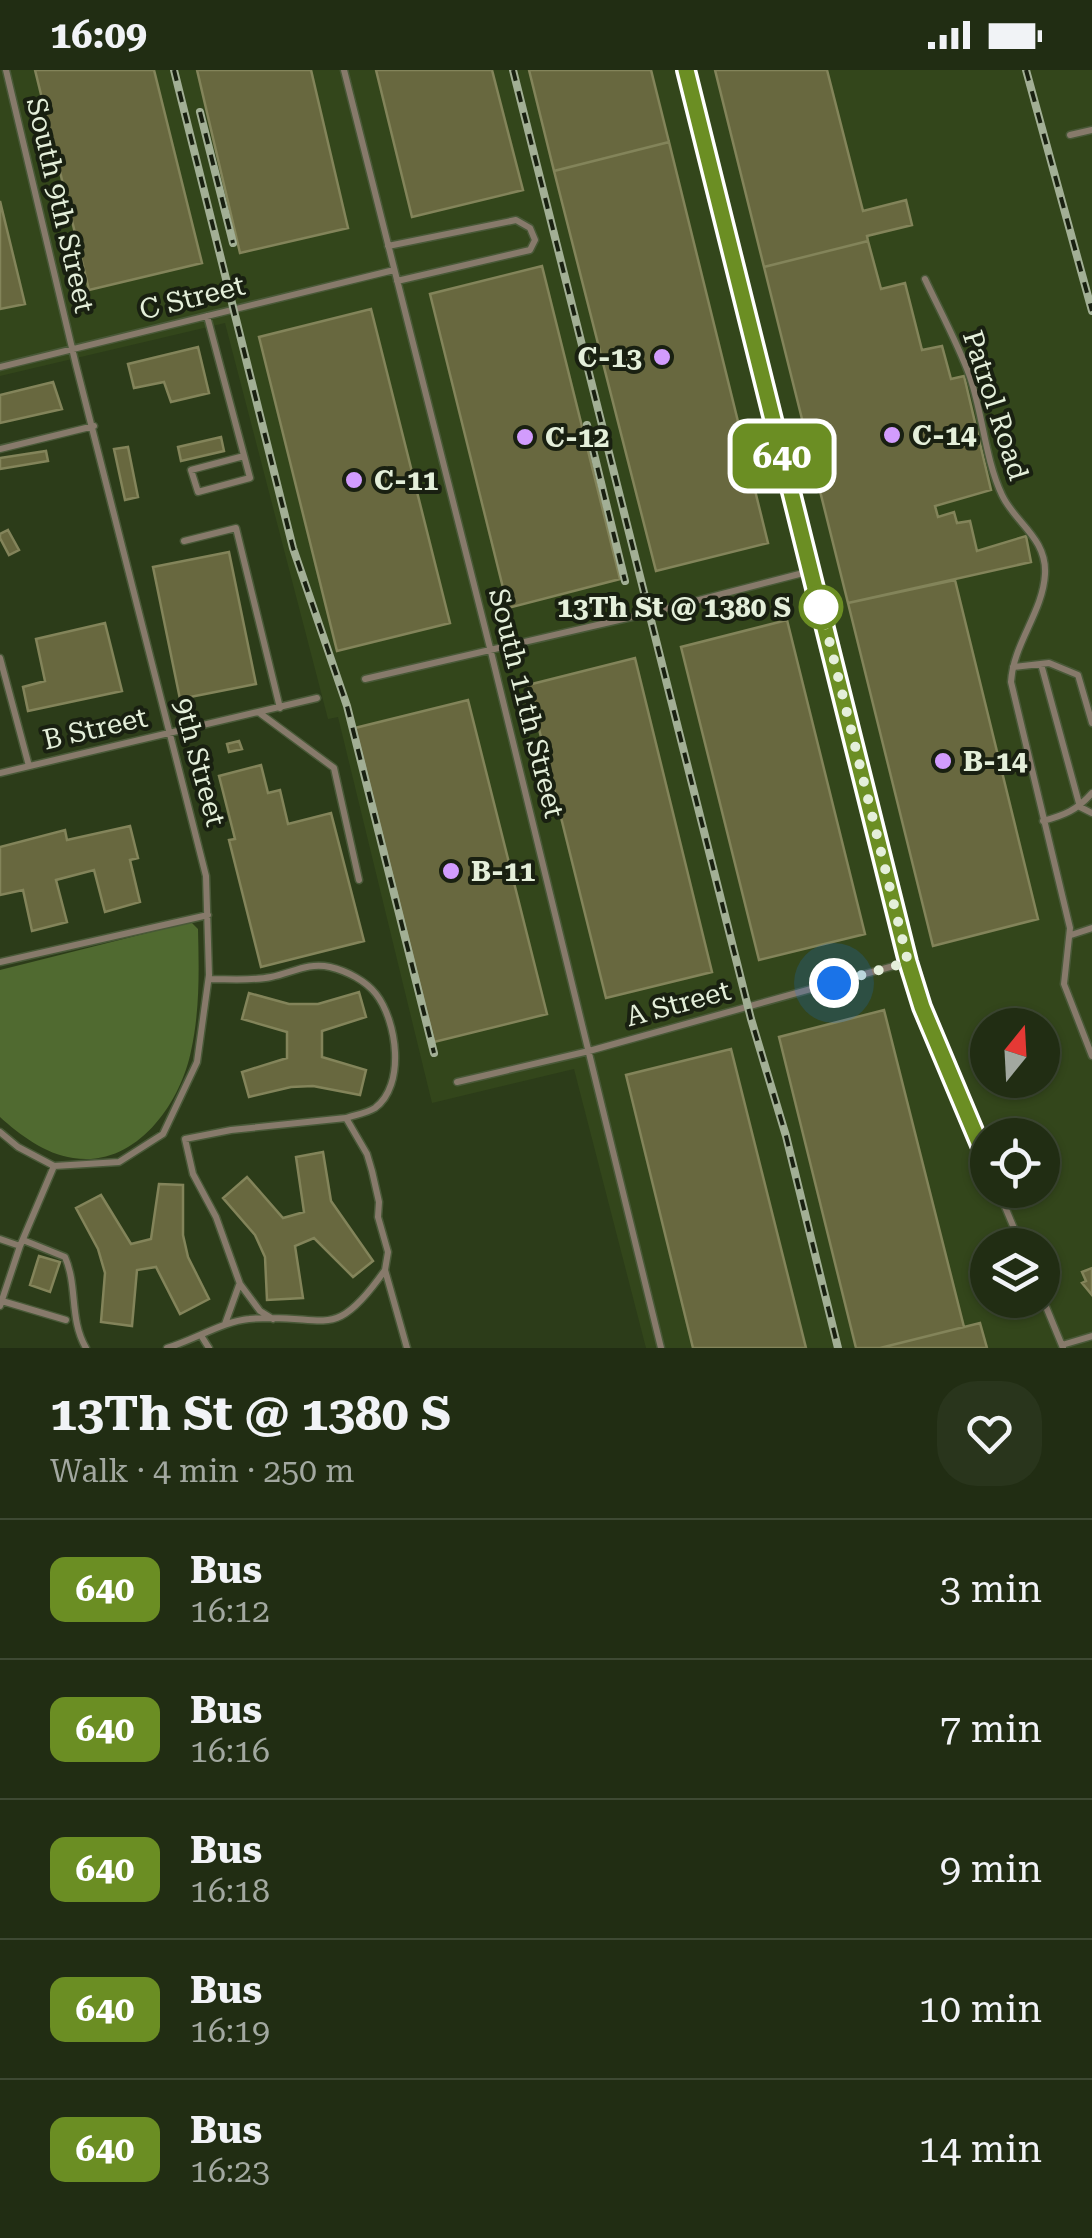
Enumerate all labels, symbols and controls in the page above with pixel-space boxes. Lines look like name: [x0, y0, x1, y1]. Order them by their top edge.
text: 16:09: [50, 13, 147, 57]
street label: South 9th Street: [20, 94, 101, 316]
street label: C Street: [136, 268, 248, 326]
street label: Patrol Road: [956, 326, 1035, 484]
place label: C-13: [578, 341, 642, 374]
marker: C-13: [651, 346, 673, 368]
place label: C-14: [912, 419, 977, 452]
place label: C-12: [545, 421, 609, 454]
line badge: 640: [724, 424, 840, 488]
marker: C-14: [881, 424, 903, 446]
marker: C-12: [514, 426, 536, 448]
text: 640: [753, 436, 811, 477]
place label: C-11: [374, 464, 439, 497]
marker: C-11: [343, 469, 365, 491]
street label: South 11th Street: [482, 585, 571, 821]
marker: 13Th St @ 1380 S: [800, 586, 842, 628]
place label: 13Th St @ 1380 S: [557, 591, 791, 624]
street label: 9th Street: [167, 694, 232, 830]
street label: B Street: [40, 700, 151, 757]
place label: B-14: [963, 745, 1028, 778]
marker: B-14: [932, 750, 954, 772]
place label: B-11: [471, 855, 536, 888]
marker: B-11: [440, 860, 462, 882]
your location: [809, 958, 859, 1008]
street label: A Street: [622, 974, 734, 1033]
north arrow: [970, 1008, 1060, 1098]
map controls: [970, 1008, 1060, 1318]
button: locate: [970, 1118, 1060, 1208]
button: layers: [970, 1228, 1060, 1318]
button: heart: [937, 1381, 1042, 1486]
text: 13Th St @ 1380 S: [50, 1386, 451, 1442]
text: Walk · 4 min · 250 m: [50, 1452, 354, 1490]
text: Bus: [190, 1548, 262, 1592]
text: 3 min: [940, 1567, 1042, 1611]
text: 640: [76, 1569, 134, 1610]
text: 16:12: [190, 1592, 270, 1630]
text: Bus: [190, 1688, 262, 1732]
text: 7 min: [940, 1707, 1042, 1751]
text: 640: [76, 1709, 134, 1750]
text: 16:16: [190, 1732, 270, 1770]
text: Bus: [190, 1828, 262, 1872]
text: 9 min: [940, 1847, 1042, 1891]
text: 640: [76, 1849, 134, 1890]
text: 16:18: [190, 1872, 270, 1910]
text: Bus: [190, 1968, 262, 2012]
text: 10 min: [919, 1987, 1042, 2031]
text: 640: [76, 1989, 134, 2030]
text: 16:19: [190, 2012, 270, 2050]
text: Bus: [190, 2108, 262, 2152]
text: 14 min: [919, 2127, 1042, 2171]
text: 640: [76, 2129, 134, 2170]
text: 16:23: [190, 2152, 270, 2190]

